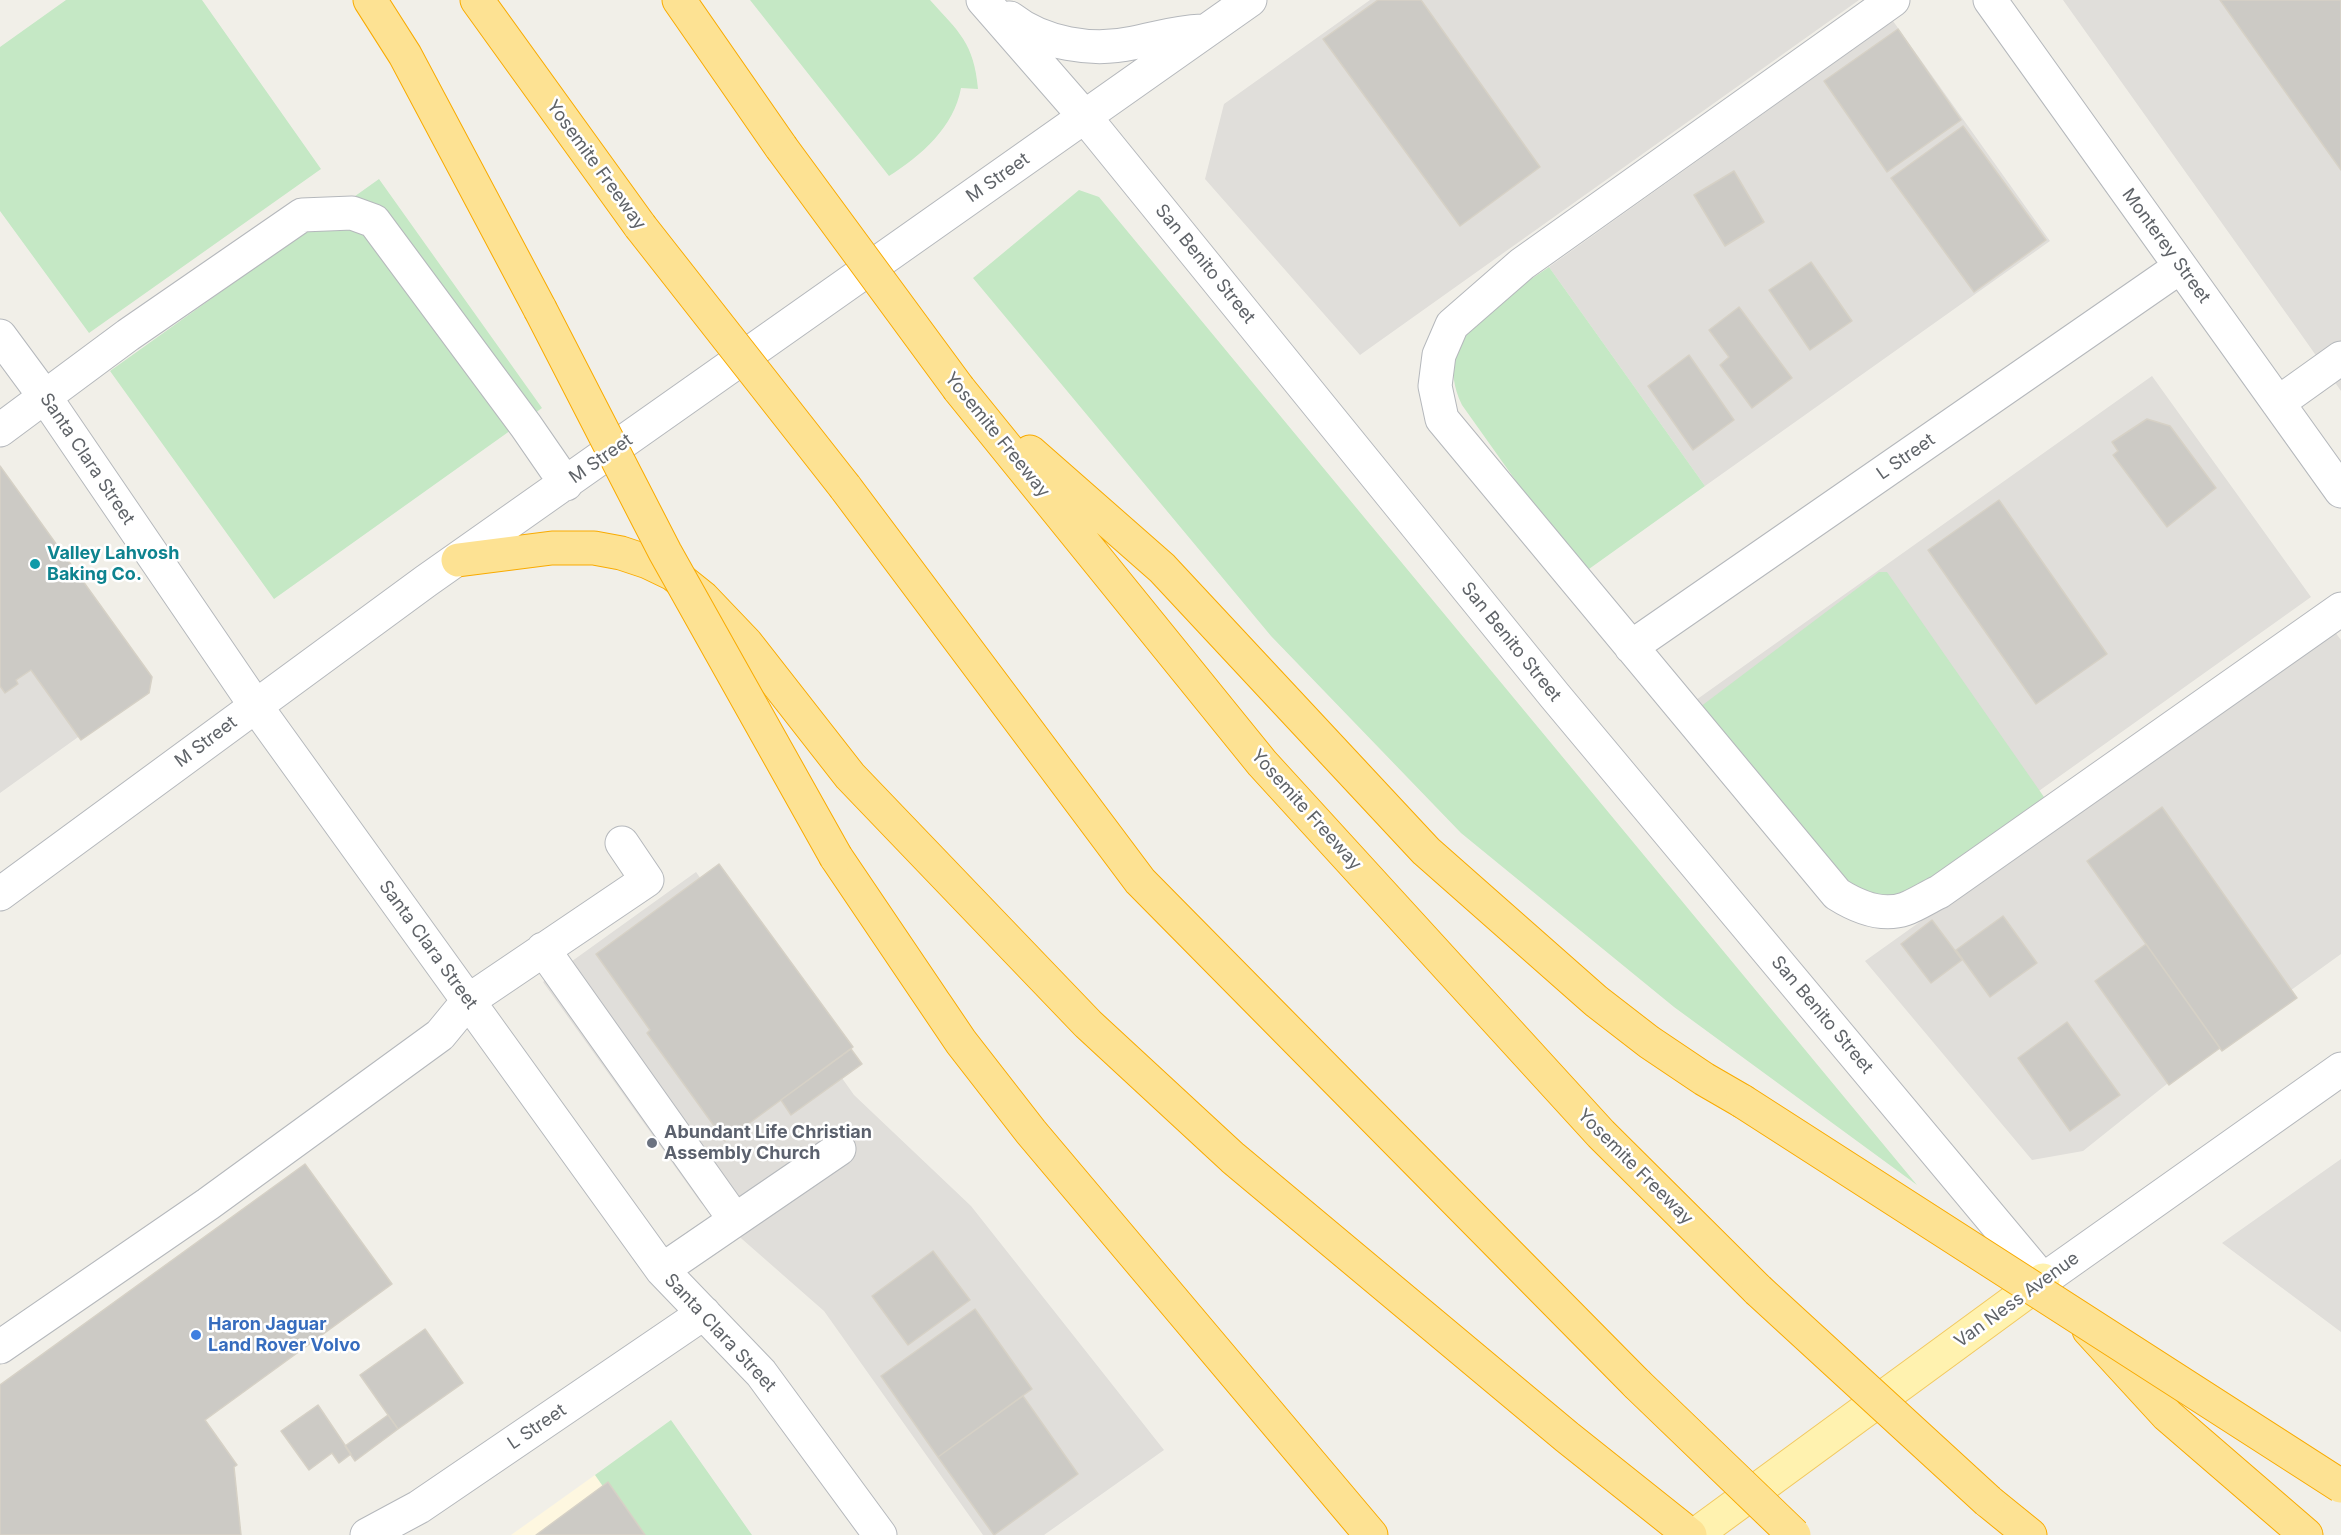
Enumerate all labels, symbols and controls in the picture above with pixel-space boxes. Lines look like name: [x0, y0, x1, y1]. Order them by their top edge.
street label: Yosemite Freeway: [542, 96, 650, 234]
street label: M Street: [962, 148, 1034, 208]
street label: Monterey Street: [2117, 184, 2215, 308]
street label: San Benito Street: [1150, 200, 1260, 328]
street label: Yosemite Freeway: [940, 368, 1054, 502]
street label: Santa Clara Street: [35, 389, 139, 529]
street label: M Street: [565, 429, 637, 489]
street label: L Street: [1873, 429, 1939, 485]
place label: Valley Lahvosh Baking Co.: [47, 543, 179, 586]
marker: Valley Lahvosh Baking Co.: [28, 557, 42, 571]
street label: San Benito Street: [1456, 578, 1566, 706]
street label: M Street: [171, 712, 241, 772]
street label: Yosemite Freeway: [1246, 745, 1366, 875]
street label: Santa Clara Street: [374, 876, 482, 1014]
street label: San Benito Street: [1766, 952, 1878, 1078]
street label: Yosemite Freeway: [1573, 1105, 1697, 1229]
place label: Abundant Life Christian Assembly Church: [664, 1122, 872, 1164]
marker: Abundant Life Christian Assembly Church: [645, 1136, 659, 1150]
street label: Van Ness Avenue: [1951, 1248, 2083, 1352]
street label: Santa Clara Street: [660, 1269, 780, 1397]
place label: Haron Jaguar Land Rover Volvo: [208, 1314, 360, 1356]
marker: Haron Jaguar Land Rover Volvo: [189, 1328, 203, 1342]
street label: L Street: [504, 1400, 570, 1454]

